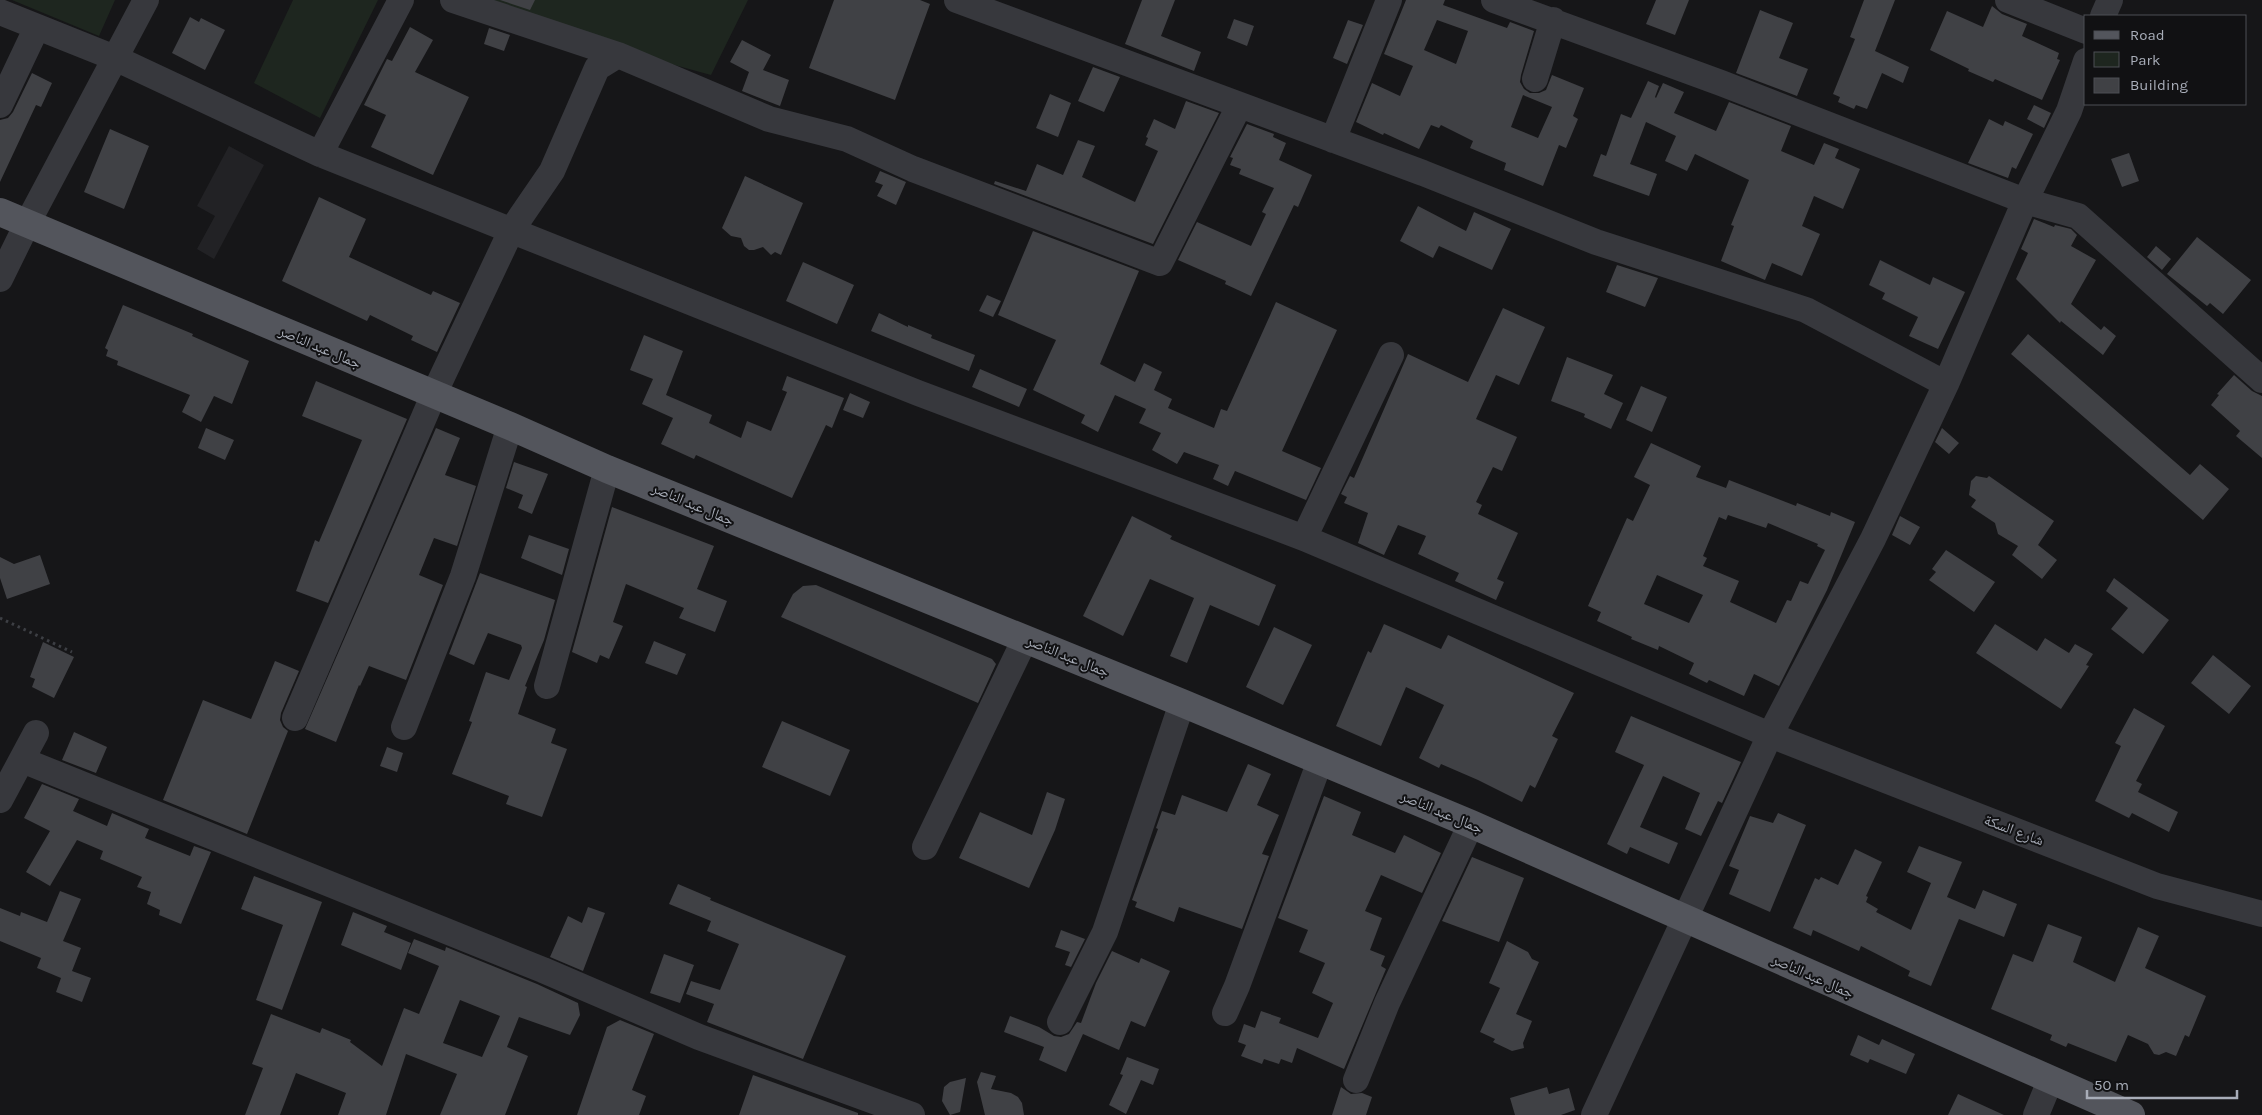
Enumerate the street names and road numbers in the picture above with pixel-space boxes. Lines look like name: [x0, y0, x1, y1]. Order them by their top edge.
street label: جمال عبد الناصر: [275, 321, 364, 373]
street label: جمال عبد الناصر: [648, 478, 737, 530]
street label: جمال عبد الناصر: [1023, 631, 1112, 682]
street label: جمال عبد الناصر: [1397, 786, 1486, 838]
street label: شارع السكة: [1981, 810, 2046, 851]
street label: جمال عبد الناصر: [1768, 950, 1857, 1003]

